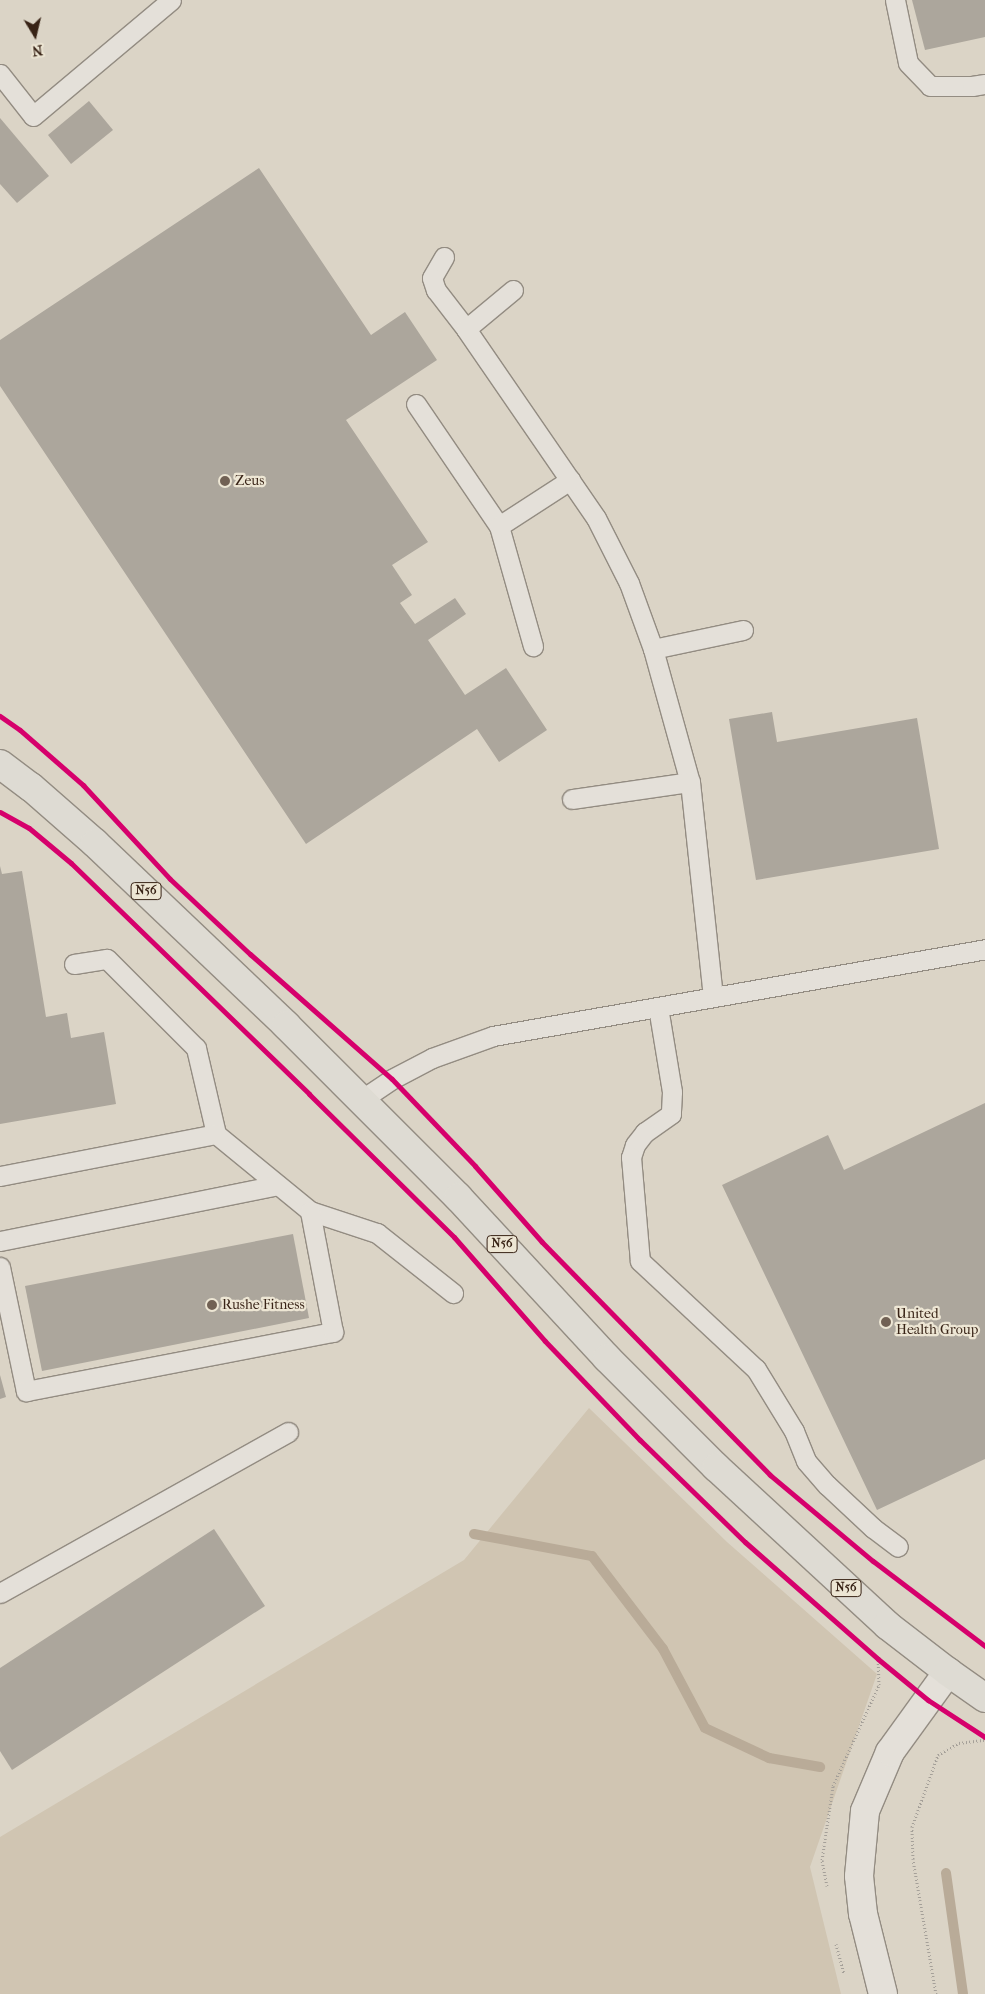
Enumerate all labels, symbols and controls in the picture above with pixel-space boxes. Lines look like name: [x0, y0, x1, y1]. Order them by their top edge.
north arrow: [10, 10, 60, 60]
text: N: [31, 41, 44, 60]
place label: Zeus: [235, 473, 264, 489]
marker: Zeus: [219, 475, 231, 487]
road number: N56: [130, 881, 162, 900]
road number: N56: [486, 1234, 518, 1254]
place label: Rushe Fitness: [222, 1297, 305, 1313]
marker: Rushe Fitness: [206, 1299, 218, 1311]
place label: United Health Group: [896, 1306, 978, 1338]
marker: United Health Group: [880, 1316, 892, 1328]
road number: N56: [830, 1579, 862, 1598]

